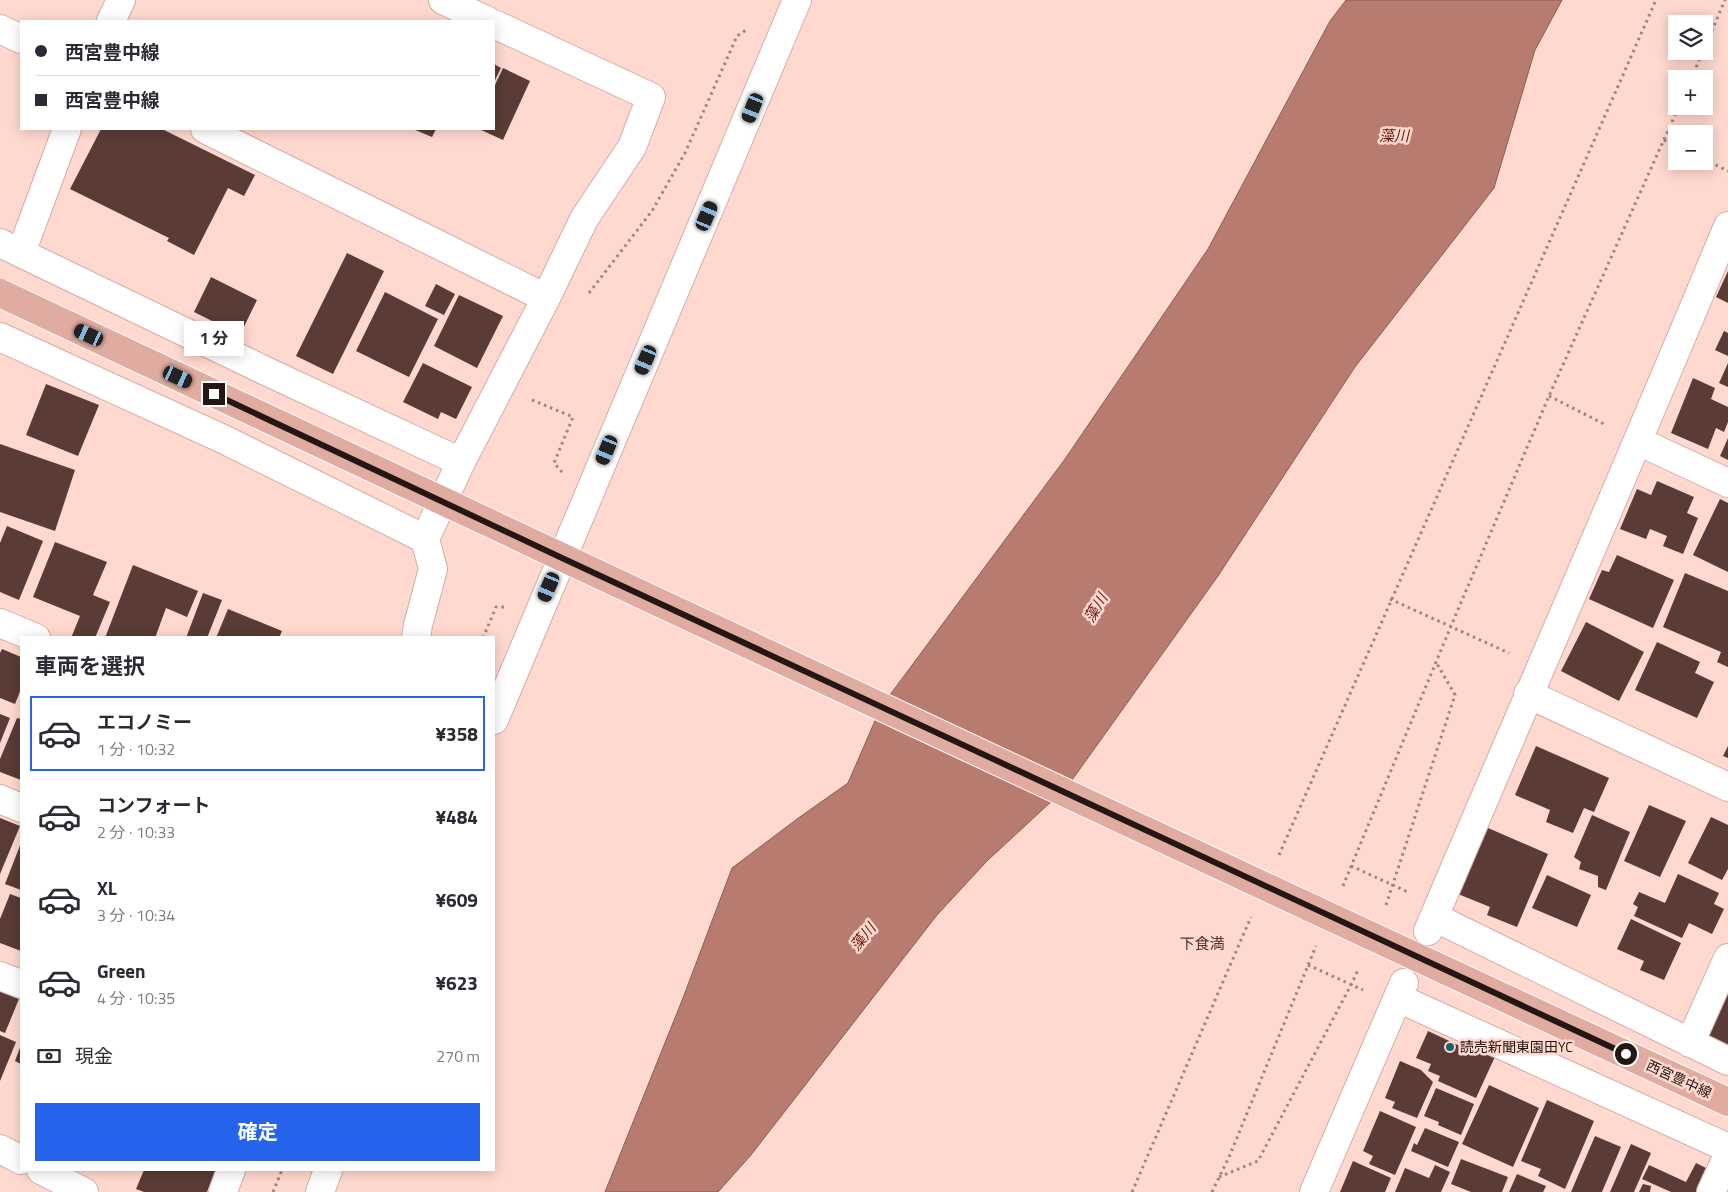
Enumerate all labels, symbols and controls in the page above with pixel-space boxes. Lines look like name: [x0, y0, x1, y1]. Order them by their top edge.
map controls: [1668, 15, 1713, 170]
button: layers: [1668, 15, 1713, 60]
text: 西宮豊中線: [65, 37, 160, 66]
button: +: [1668, 70, 1713, 115]
text: 西宮豊中線: [65, 85, 160, 114]
car: [740, 91, 765, 125]
water label: 藻川: [1379, 124, 1411, 147]
button: −: [1668, 125, 1713, 170]
car: [694, 199, 719, 233]
car: [72, 322, 105, 348]
callout: 1 分: [184, 322, 244, 356]
text: 1 分: [200, 326, 228, 350]
car: [633, 343, 658, 377]
car: [161, 364, 194, 390]
route end: [203, 383, 225, 405]
car: [594, 433, 619, 467]
car: [536, 570, 561, 604]
water label: 藻川: [1078, 587, 1114, 627]
text: 車両を選択: [35, 649, 145, 683]
text: エコノミー: [97, 707, 192, 736]
icon: car: [37, 711, 82, 756]
text: ¥358: [435, 719, 478, 748]
text: 1 分 · 10:32: [97, 737, 175, 761]
text: コンフォート: [97, 790, 210, 819]
icon: car: [37, 794, 82, 839]
text: ¥484: [435, 802, 478, 831]
text: 2 分 · 10:33: [97, 820, 175, 844]
text: XL: [97, 873, 117, 902]
icon: car: [37, 877, 82, 922]
text: ¥609: [435, 885, 478, 914]
text: 3 分 · 10:34: [97, 903, 175, 927]
water label: 藻川: [844, 916, 882, 956]
district label: 下食満: [1179, 932, 1225, 955]
text: Green: [97, 956, 146, 985]
icon: car: [37, 960, 82, 1005]
text: ¥623: [435, 968, 478, 997]
text: 4 分 · 10:35: [97, 986, 175, 1010]
place label: 読売新聞東園田YC: [1460, 1036, 1573, 1057]
text: 現金: [75, 1041, 113, 1070]
marker: 読売新聞東園田YC: [1444, 1041, 1456, 1053]
icon: cash: [35, 1042, 63, 1070]
route start: [1615, 1043, 1637, 1065]
text: 270 m: [436, 1044, 480, 1068]
street label: 西宮豊中線: [1643, 1054, 1715, 1103]
button: 確定: [35, 1103, 480, 1161]

